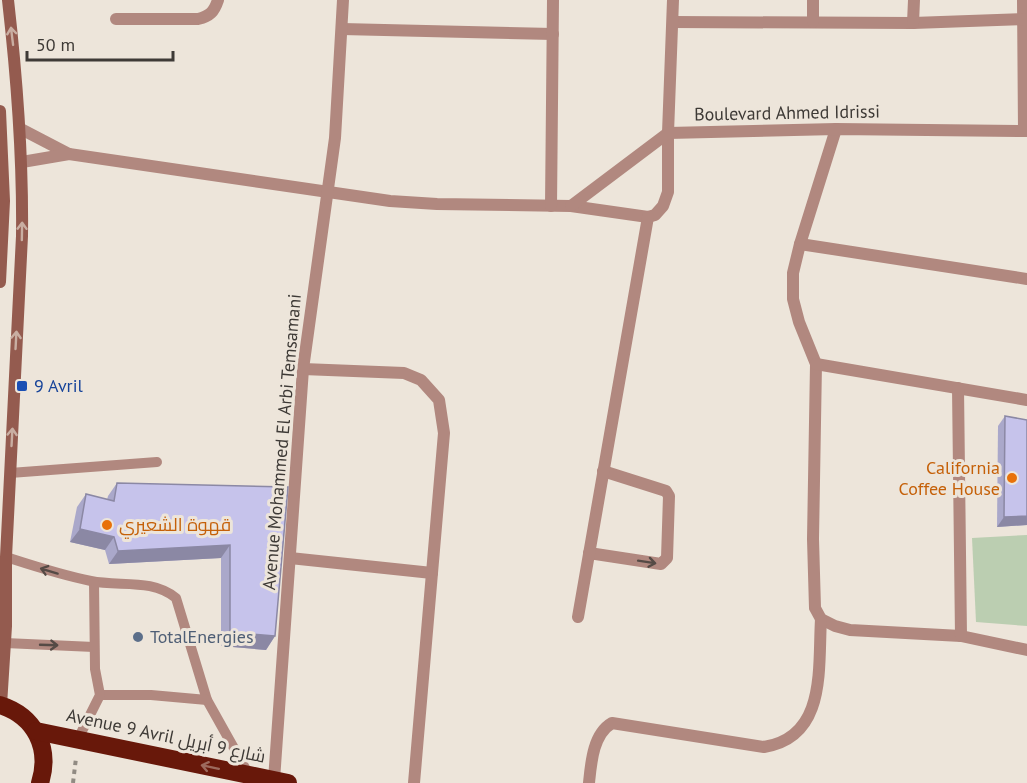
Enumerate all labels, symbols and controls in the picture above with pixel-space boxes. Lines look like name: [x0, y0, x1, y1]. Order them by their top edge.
scale bar: [27, 24, 172, 62]
one-way arrow: [6, 27, 17, 46]
text: 50 m: [36, 33, 75, 56]
street label: Boulevard Ahmed Idrissi: [694, 99, 880, 126]
one-way arrow: [17, 221, 28, 241]
street label: Avenue Mohammed El Arbi Temsamani: [257, 293, 306, 591]
one-way arrow: [11, 330, 22, 350]
place label: 9 Avril: [34, 374, 84, 397]
marker: 9 Avril: [15, 379, 29, 393]
one-way arrow: [6, 427, 17, 447]
place label: California Coffee House: [899, 456, 1000, 500]
marker: California Coffee House: [1005, 471, 1019, 485]
place label: قهوة الشعيري: [119, 513, 231, 539]
marker: قهوة الشعيري: [100, 518, 114, 532]
one-way arrow: [637, 557, 656, 568]
one-way arrow: [40, 565, 59, 576]
place label: TotalEnergies: [150, 625, 254, 648]
marker: TotalEnergies: [131, 630, 145, 644]
one-way arrow: [39, 639, 59, 651]
street label: Avenue 9 Avril شارع 9 أبريل: [64, 703, 268, 769]
one-way arrow: [201, 761, 220, 772]

